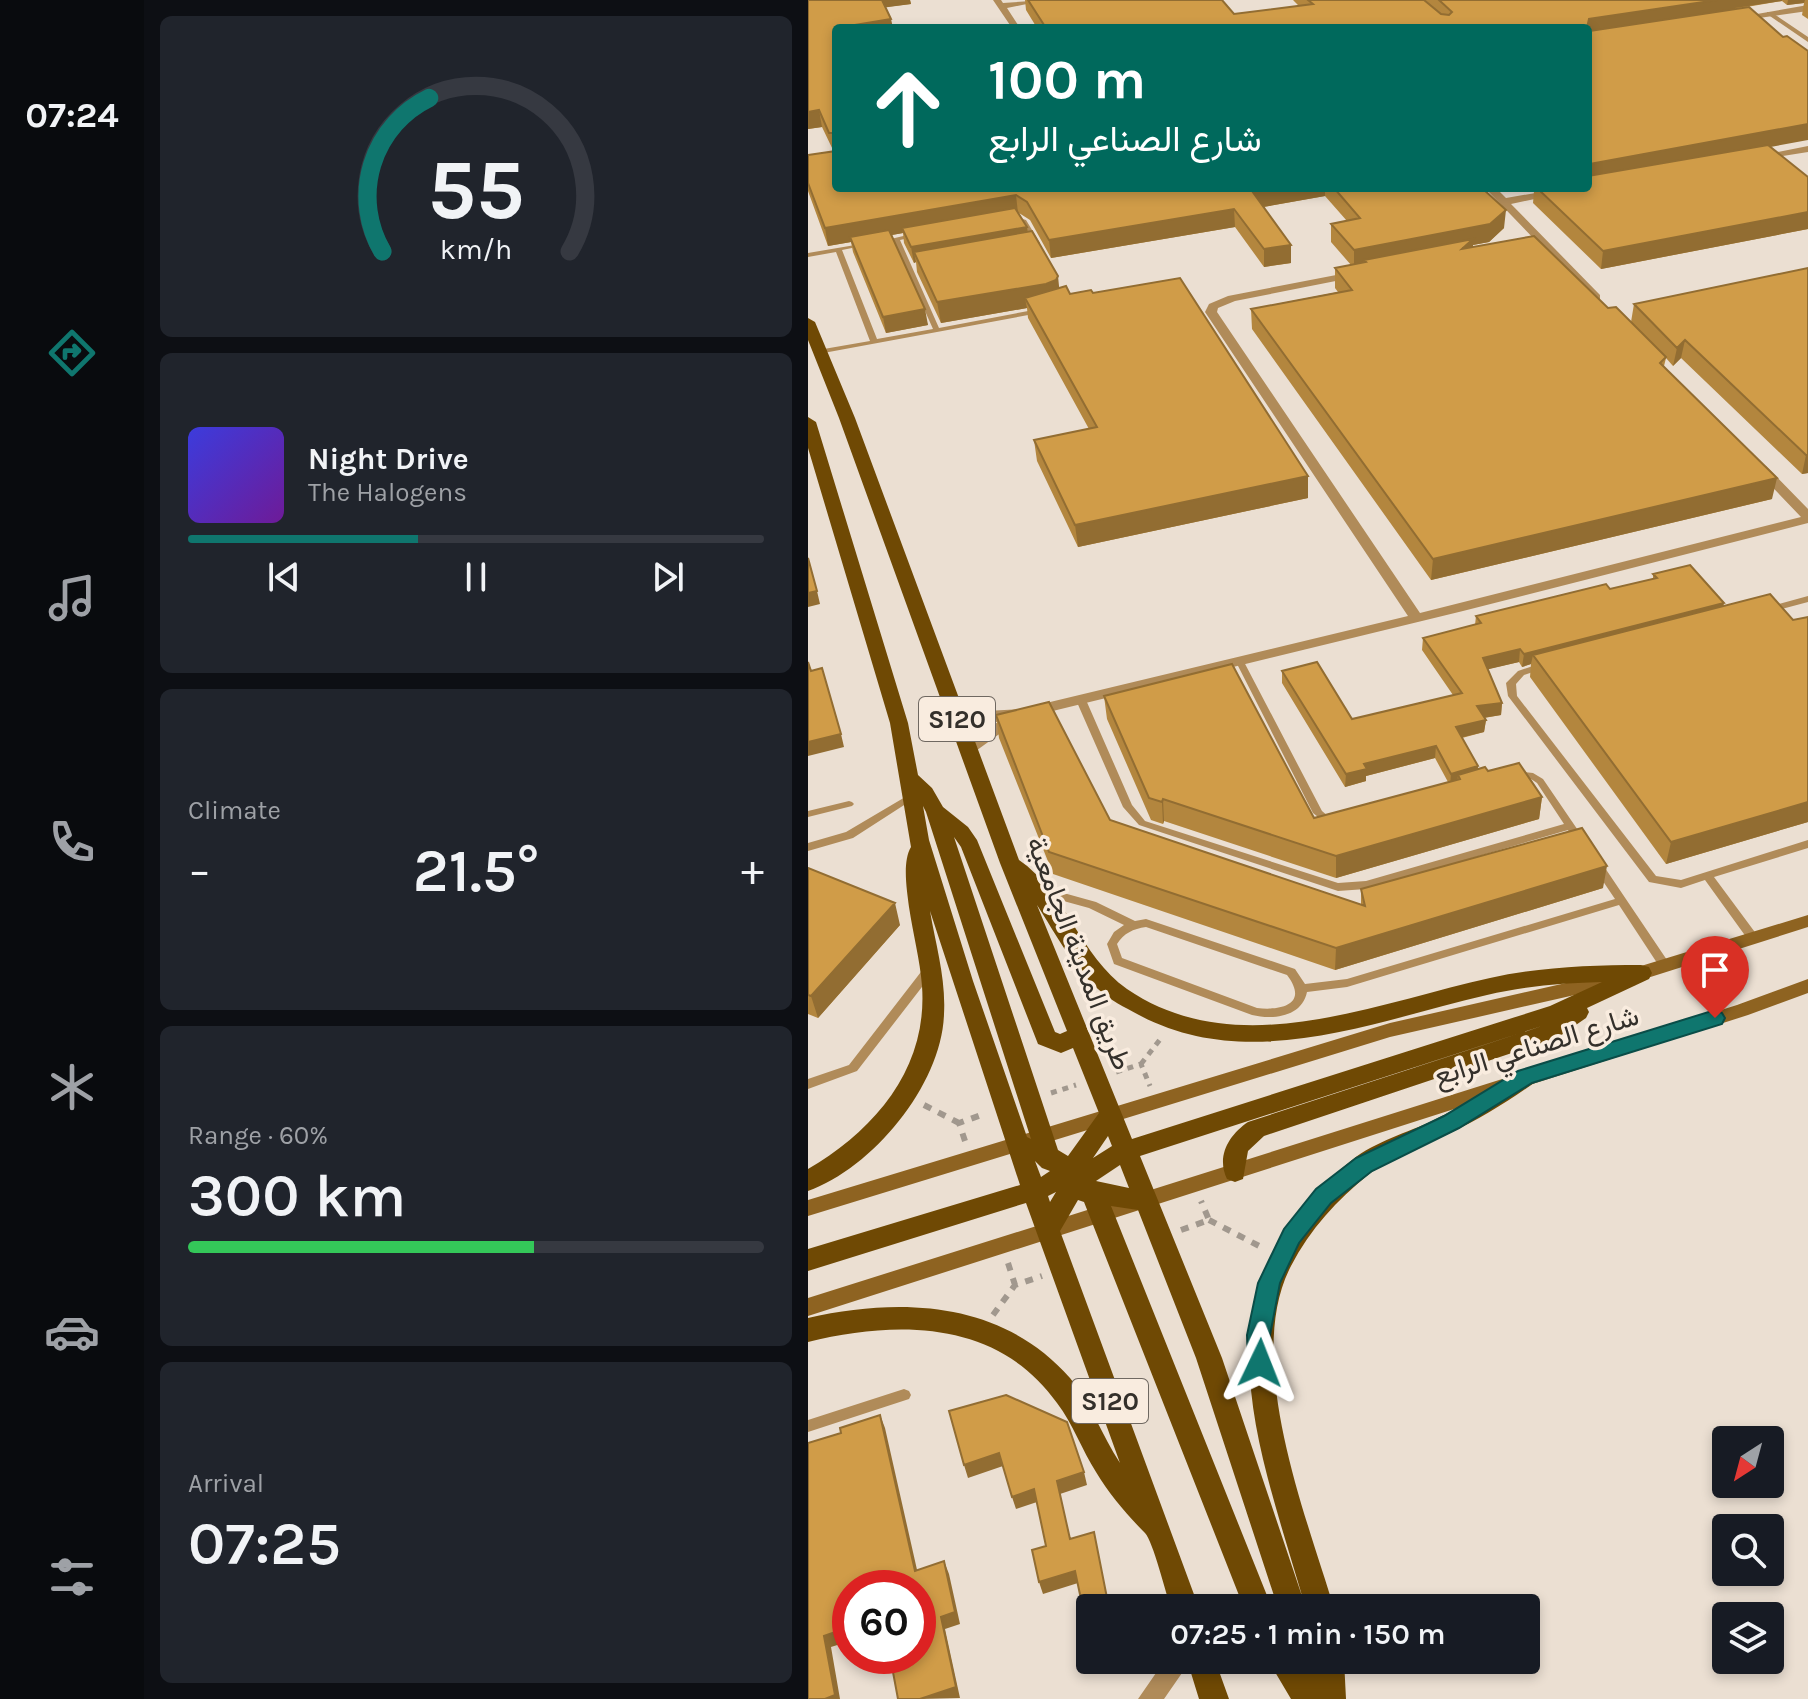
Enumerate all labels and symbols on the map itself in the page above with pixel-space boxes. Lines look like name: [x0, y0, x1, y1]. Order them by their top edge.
road number: S120: [919, 697, 995, 741]
street label: طريق المدينة الجامعية: [1019, 832, 1139, 1075]
pin: [1681, 936, 1749, 1018]
street label: شارع الصناعي الرابع: [1430, 999, 1644, 1098]
position arrow: [1218, 1321, 1302, 1405]
road number: S120: [1072, 1379, 1148, 1423]
north arrow: [1712, 1426, 1784, 1498]
speed limit sign: 60: [832, 1570, 936, 1674]

